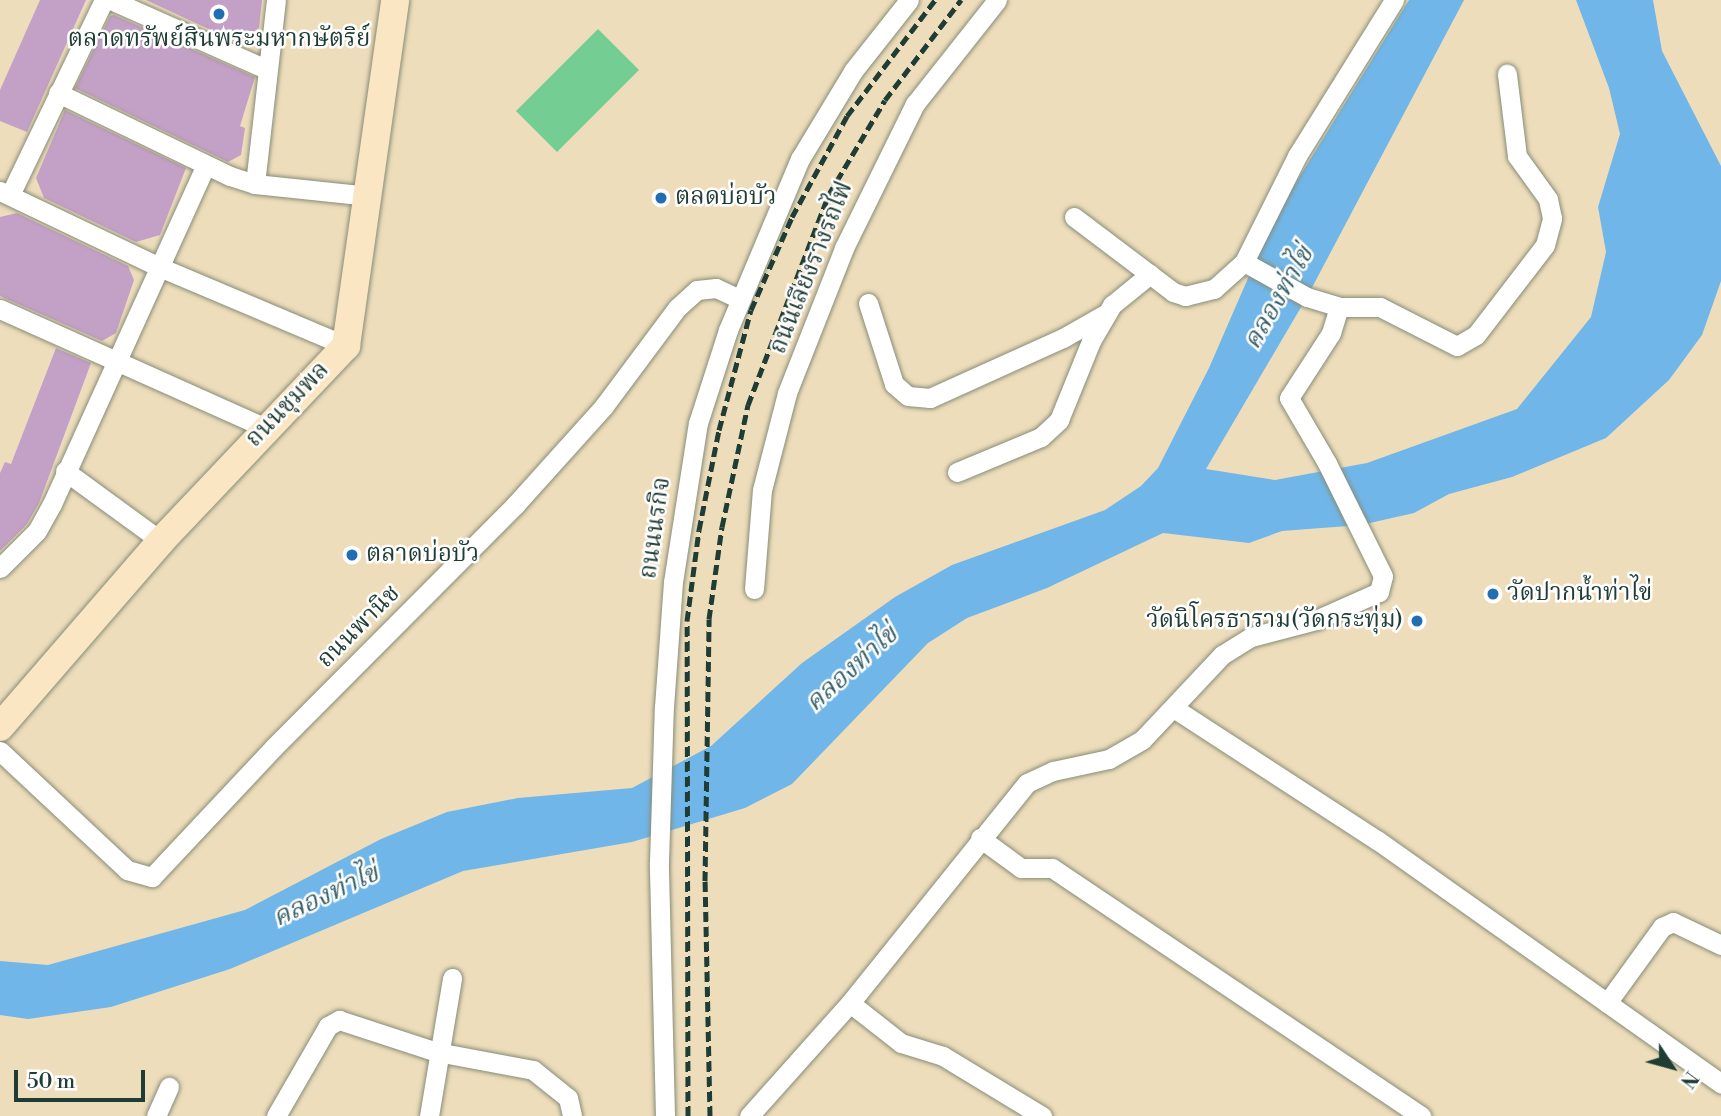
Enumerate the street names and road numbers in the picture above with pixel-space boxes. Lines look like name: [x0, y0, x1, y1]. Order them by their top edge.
street label: ถนนเลียงรางรถไฟ: [764, 178, 860, 358]
street label: ถนนชุมพล: [240, 356, 336, 454]
street label: ถนนนรกิจ: [635, 475, 677, 581]
street label: ถนนพานิช: [312, 580, 406, 674]

